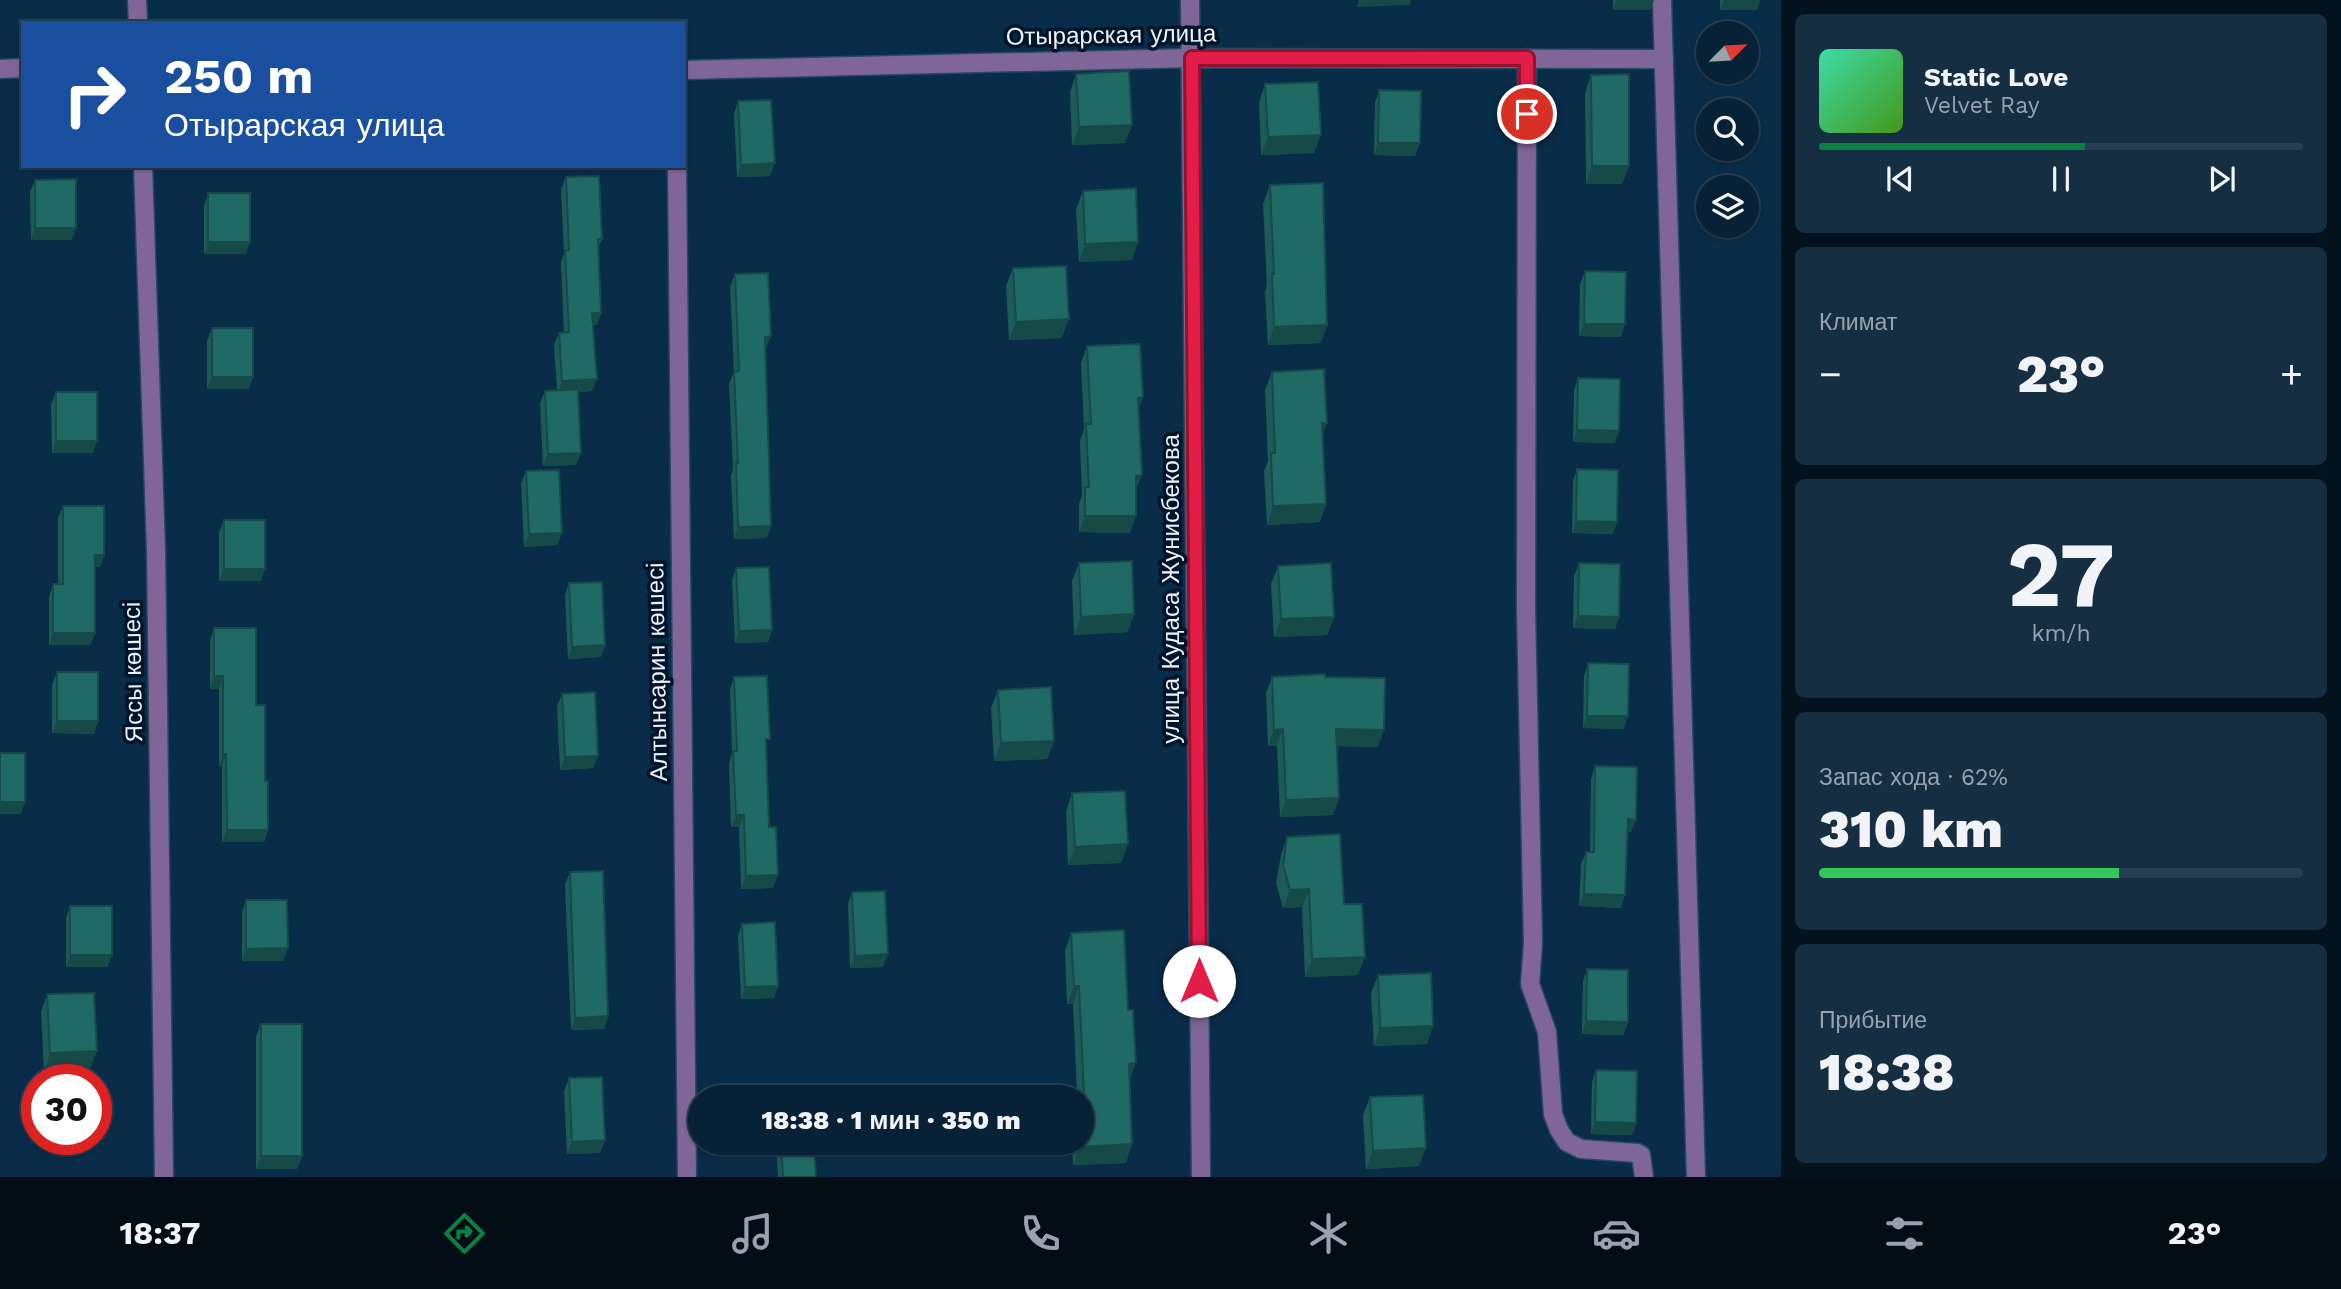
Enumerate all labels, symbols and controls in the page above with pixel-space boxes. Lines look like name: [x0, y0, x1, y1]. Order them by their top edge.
street label: Отырарская улица: [1006, 19, 1217, 51]
north arrow: [1696, 21, 1759, 84]
map controls: [1696, 21, 1759, 238]
text: 250 m: [164, 47, 313, 105]
icon: right: [49, 49, 140, 140]
text: Static Love: [1924, 62, 2068, 92]
pin: [1497, 84, 1557, 144]
text: Velvet Ray: [1924, 92, 2040, 119]
icon: arrive: [1508, 95, 1546, 133]
button: search: [1696, 98, 1759, 161]
text: Отырарская улица: [164, 106, 445, 144]
icon: previous: [1881, 160, 1919, 198]
icon: pause: [2042, 160, 2080, 198]
icon: next: [2203, 160, 2241, 198]
button: layers: [1696, 175, 1759, 238]
text: Климат: [1819, 309, 1897, 336]
text: 23°: [2017, 344, 2105, 405]
text: −: [1819, 352, 1842, 396]
text: +: [2280, 352, 2303, 396]
street label: улица Кудаса Жунисбекова: [1157, 434, 1185, 744]
text: 27: [2007, 521, 2115, 628]
street label: Алтынсарин көшесі: [641, 562, 673, 782]
street label: Яссы көшесі: [118, 601, 148, 743]
text: km/h: [2031, 620, 2091, 647]
text: Запас хода · 62%: [1819, 764, 2008, 791]
text: 310 km: [1819, 799, 2003, 860]
position arrow: [1162, 944, 1236, 1018]
text: Прибытие: [1819, 1007, 1927, 1034]
text: 18:38: [1819, 1042, 1955, 1103]
speed limit sign: 30: [21, 1064, 112, 1155]
text: 18:38 · 1 мин · 350 m: [761, 1105, 1021, 1135]
icon: directions: [440, 1209, 489, 1258]
icon: music: [728, 1209, 777, 1258]
icon: phone: [1016, 1209, 1065, 1258]
icon: climate: [1304, 1209, 1353, 1258]
icon: car: [1592, 1209, 1641, 1258]
icon: filters: [1880, 1209, 1929, 1258]
text: 18:37: [120, 1214, 201, 1252]
text: 23°: [2168, 1214, 2221, 1252]

